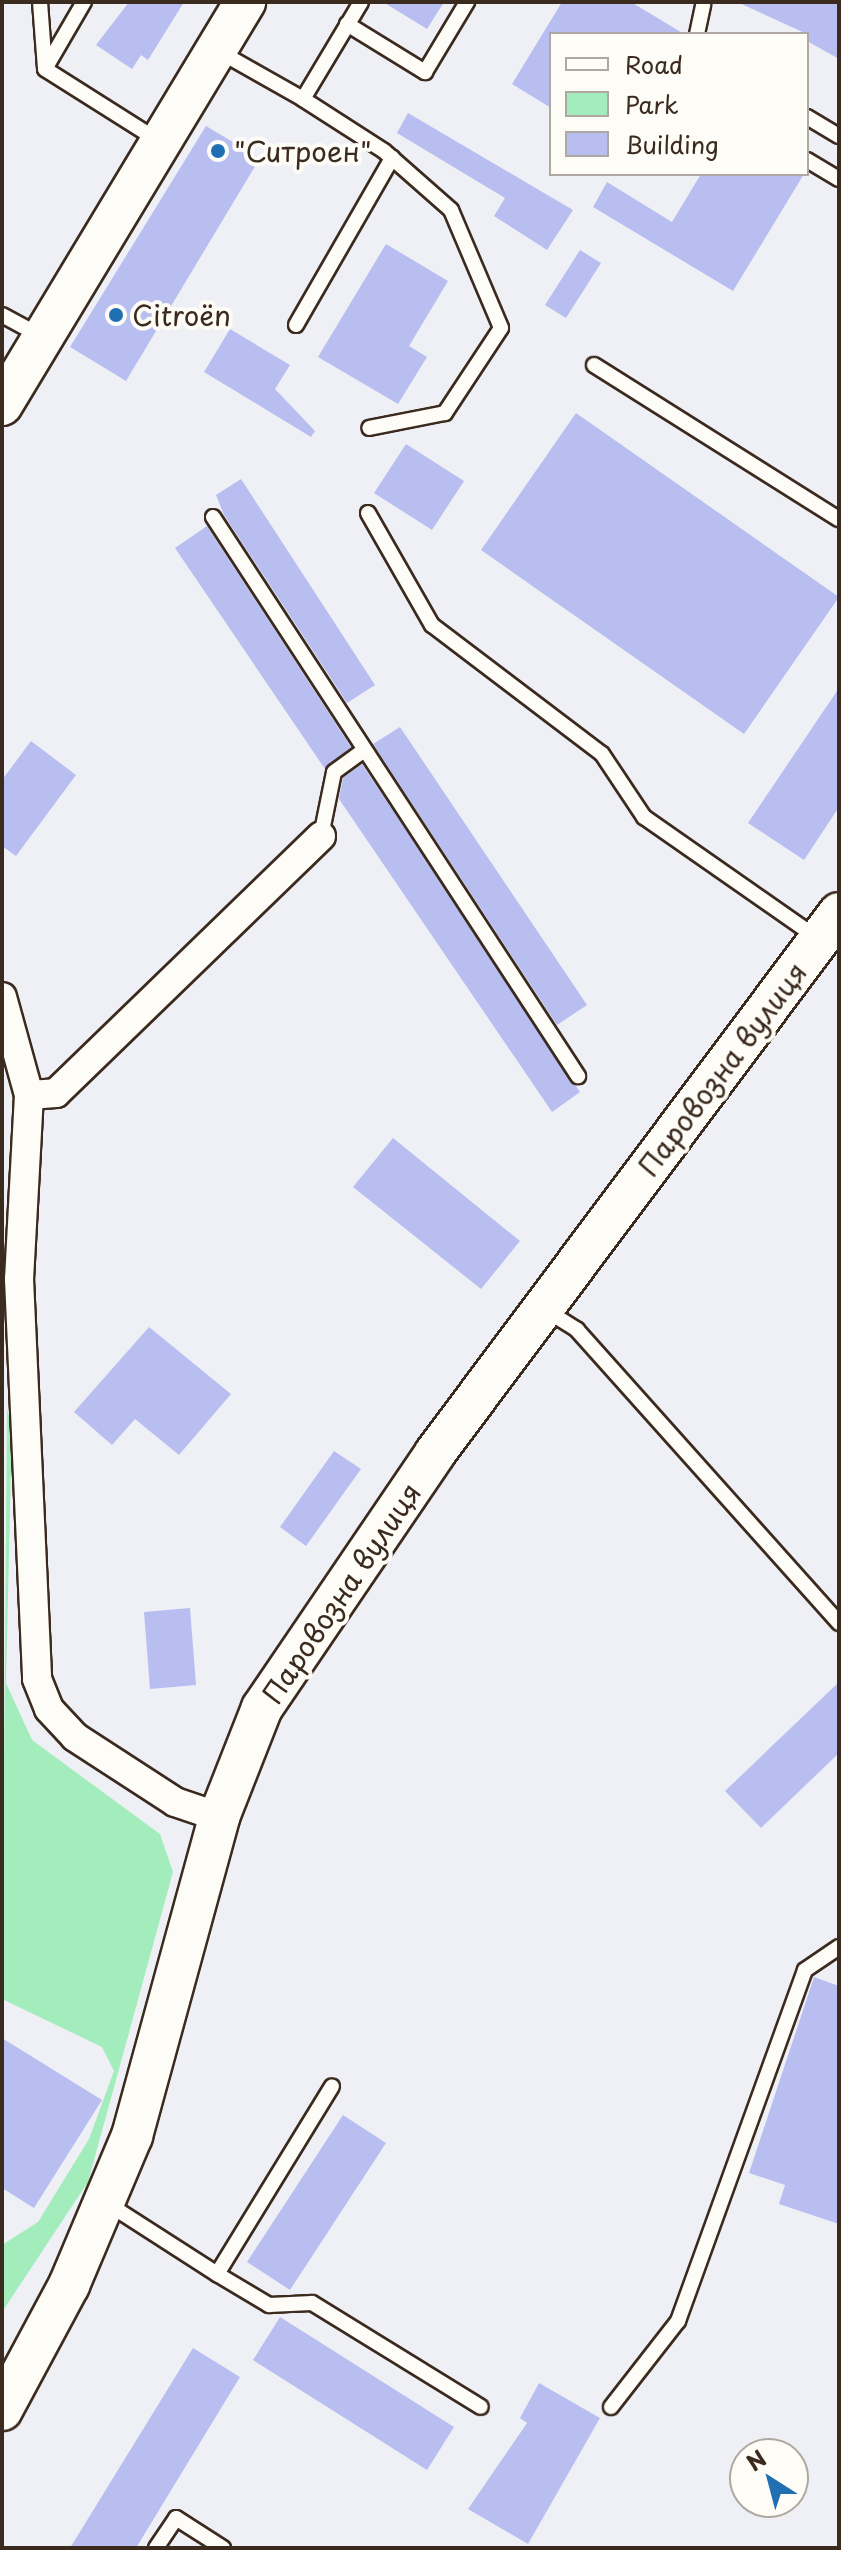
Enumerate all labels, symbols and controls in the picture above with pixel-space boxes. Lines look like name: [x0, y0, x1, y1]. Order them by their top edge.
legend: [549, 32, 809, 176]
text: Road: [625, 46, 683, 82]
text: Park: [625, 86, 679, 122]
text: Building: [625, 126, 719, 162]
place label: "Ситроен": [234, 134, 372, 168]
marker: "Ситроен": [209, 142, 227, 160]
place label: Citroën: [132, 298, 231, 332]
marker: Citroën: [107, 306, 125, 324]
street label: Паровозна вулиця: [630, 955, 814, 1183]
street label: Паровозна вулиця: [254, 1476, 428, 1710]
north arrow: [729, 2438, 809, 2518]
text: N: [739, 2441, 773, 2478]

